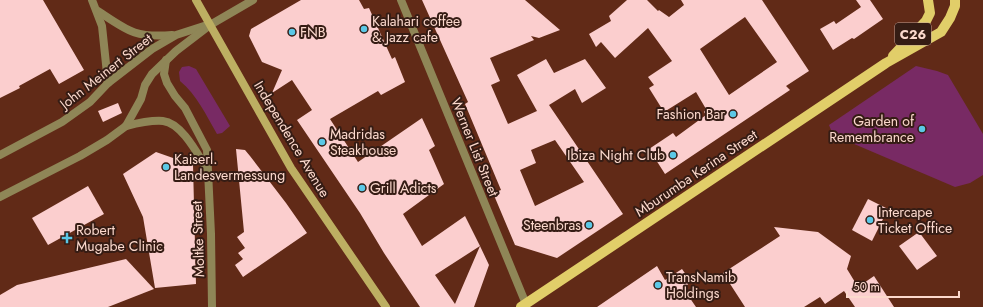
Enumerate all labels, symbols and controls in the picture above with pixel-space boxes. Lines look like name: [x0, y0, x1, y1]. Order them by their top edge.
place label: Kalahari coffee & Jazz cafe: [372, 11, 460, 47]
place label: FNB: [300, 22, 326, 42]
road number: C26: [895, 23, 931, 45]
marker: Kalahari coffee & Jazz cafe: [359, 24, 369, 34]
marker: FNB: [287, 27, 297, 37]
street label: John Meinert Street: [54, 28, 157, 115]
street label: Independence Avenue: [249, 77, 335, 201]
street label: Werner List Street: [446, 95, 504, 200]
place label: Fashion Bar: [657, 104, 725, 124]
marker: Fashion Bar: [728, 109, 738, 119]
place label: Garden of Remembrance: [829, 111, 915, 147]
place label: Madridas Steakhouse: [330, 124, 396, 160]
street label: Mburumba Kerina Street: [631, 124, 762, 221]
marker: Garden of Remembrance: [917, 124, 927, 134]
marker: Madridas Steakhouse: [317, 137, 327, 147]
place label: Ibiza Night Club: [567, 145, 665, 165]
place label: Kaiserl. Landesvermessung: [174, 149, 285, 185]
marker: Ibiza Night Club: [668, 150, 678, 160]
marker: Kaiserl. Landesvermessung: [161, 162, 171, 172]
place label: Grill Adicts: [370, 178, 437, 198]
marker: Grill Adicts: [357, 183, 367, 193]
street label: Moltke Street: [187, 200, 209, 277]
place label: Intercape Ticket Office: [878, 202, 952, 238]
place label: Steenbras: [523, 215, 581, 235]
marker: Intercape Ticket Office: [865, 215, 875, 225]
place label: Robert Mugabe Clinic: [76, 220, 163, 256]
marker: Steenbras: [584, 220, 594, 230]
marker: Robert Mugabe Clinic: [61, 232, 73, 244]
place label: TransNamib Holdings: [666, 267, 736, 303]
scale bar: [847, 273, 959, 299]
text: 50 m: [853, 278, 880, 296]
marker: TransNamib Holdings: [653, 280, 663, 290]

